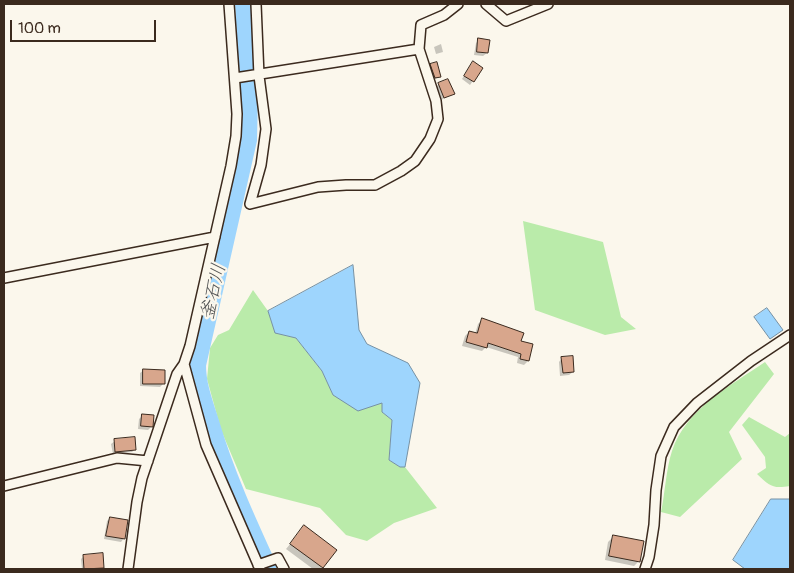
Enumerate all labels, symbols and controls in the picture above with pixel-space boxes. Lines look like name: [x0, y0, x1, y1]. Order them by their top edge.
scale bar: [12, 10, 159, 42]
text: 100 m: [18, 19, 61, 38]
water label: 釜石川: [196, 262, 232, 322]

